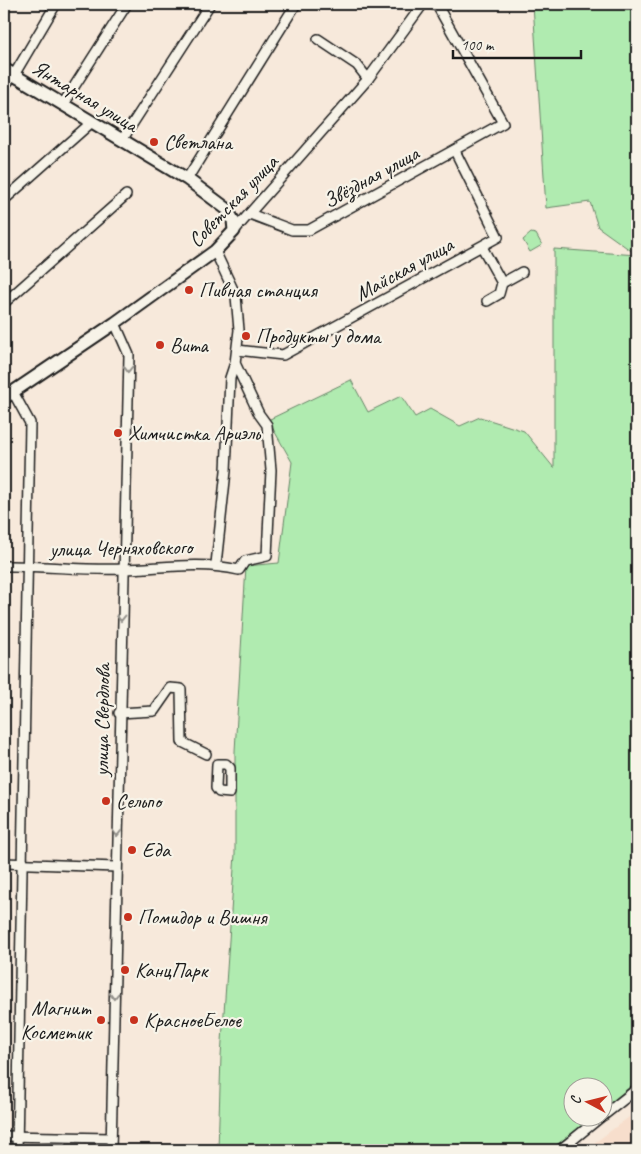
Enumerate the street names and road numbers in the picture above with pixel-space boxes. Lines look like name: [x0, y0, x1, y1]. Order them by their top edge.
street label: Янтарная улица: [27, 54, 145, 139]
street label: Звёздная улица: [319, 139, 425, 215]
street label: Советская улица: [182, 148, 285, 253]
street label: Майская улица: [351, 231, 459, 307]
street label: улица Черняховского: [47, 534, 195, 562]
street label: улица Свердлова: [88, 661, 116, 778]

